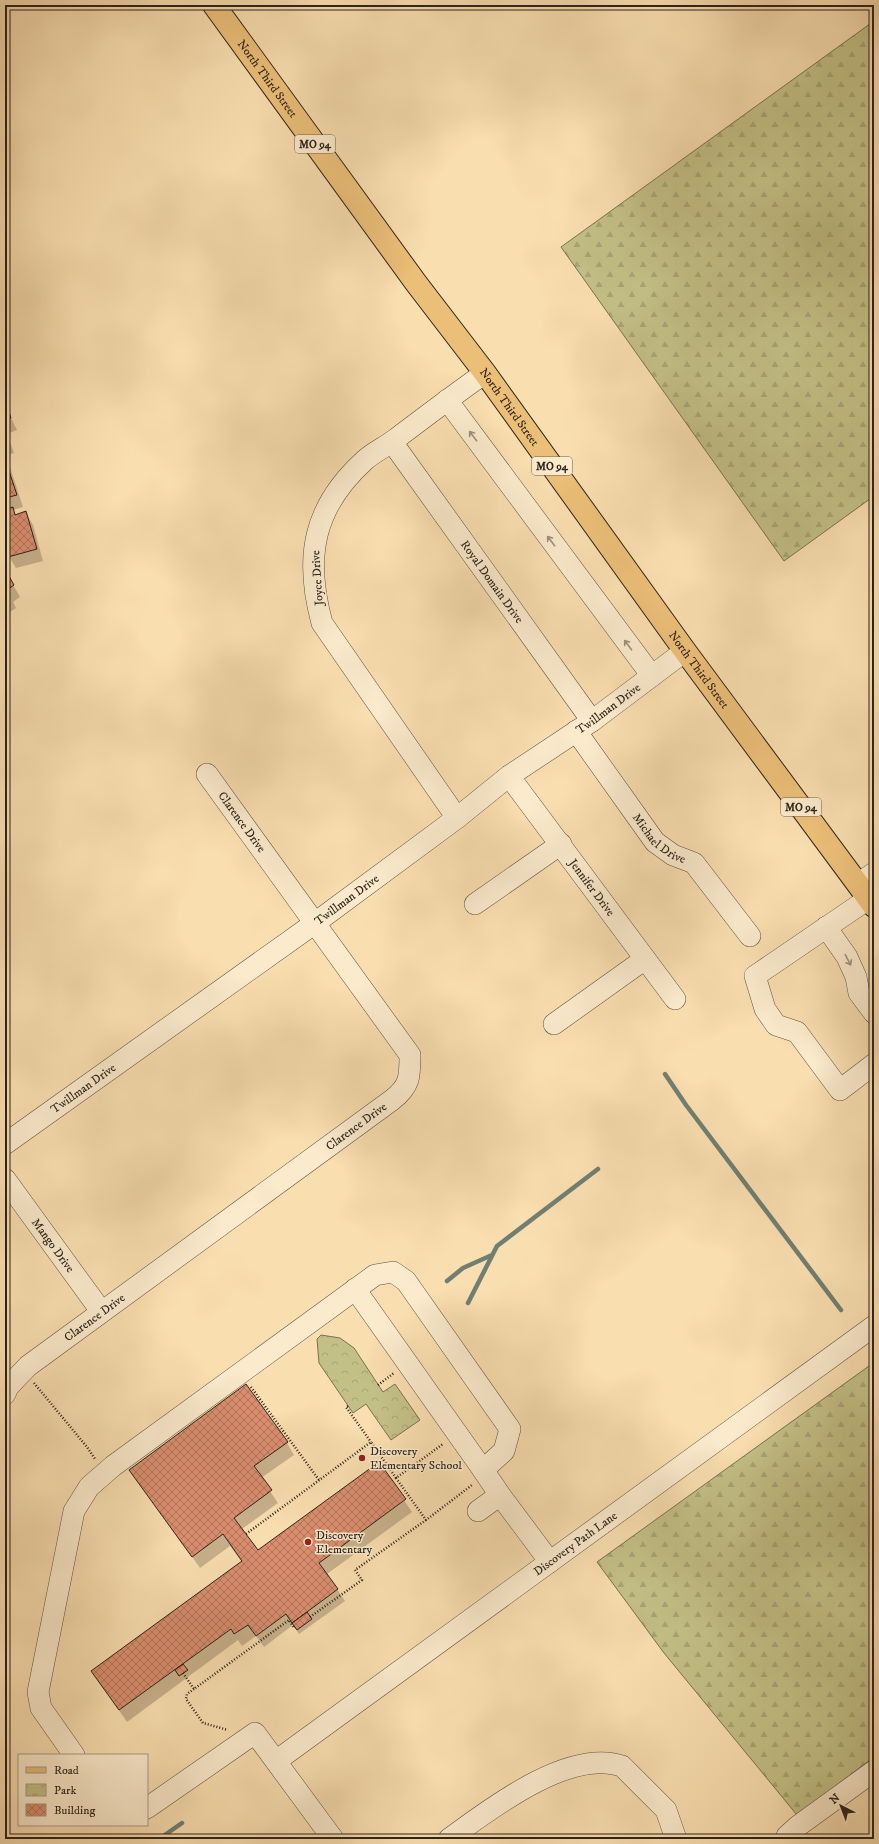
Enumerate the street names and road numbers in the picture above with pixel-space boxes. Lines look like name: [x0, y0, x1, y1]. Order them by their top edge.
street label: North Third Street: [234, 37, 300, 121]
road number: MO 94: [295, 135, 335, 153]
street label: North Third Street: [476, 365, 542, 449]
road number: MO 94: [532, 457, 572, 475]
street label: Royal Domain Drive: [457, 538, 527, 626]
street label: Joyce Drive: [308, 550, 327, 607]
street label: North Third Street: [665, 628, 732, 712]
street label: Twillman Drive: [573, 680, 644, 738]
street label: Clarence Drive: [214, 789, 269, 856]
road number: MO 94: [781, 798, 821, 816]
street label: Michael Drive: [629, 811, 688, 867]
street label: Jennifer Drive: [565, 855, 618, 919]
street label: Twillman Drive: [312, 871, 382, 929]
street label: Twillman Drive: [48, 1060, 119, 1117]
street label: Clarence Drive: [323, 1099, 390, 1154]
street label: Mango Drive: [28, 1216, 78, 1276]
street label: Clarence Drive: [61, 1291, 128, 1345]
street label: Discovery Path Lane: [531, 1508, 620, 1579]

